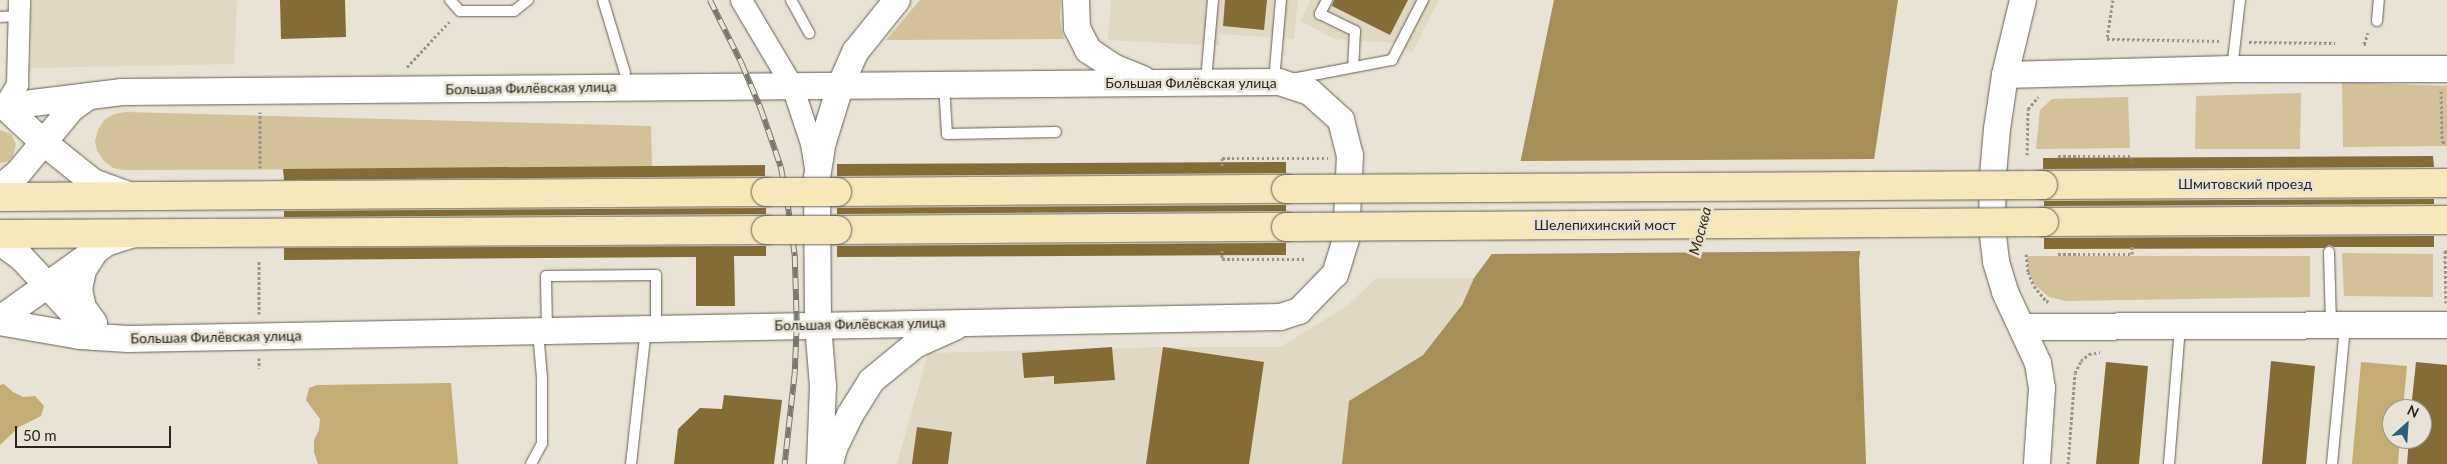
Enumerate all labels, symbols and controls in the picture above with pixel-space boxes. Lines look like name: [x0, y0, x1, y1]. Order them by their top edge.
street label: Большая Филёвская улица: [1105, 75, 1277, 91]
street label: Большая Филёвская улица: [445, 78, 617, 98]
street label: Шмитовский проезд: [2178, 176, 2312, 192]
water label: Москва: [1685, 205, 1715, 257]
street label: Шелепихинский мост: [1534, 217, 1676, 233]
street label: Большая Филёвская улица: [774, 314, 946, 334]
street label: Большая Филёвская улица: [130, 327, 302, 347]
north arrow: [2382, 399, 2432, 449]
text: N: [2405, 401, 2422, 421]
scale bar: [18, 416, 174, 448]
text: 50 m: [23, 426, 57, 444]

